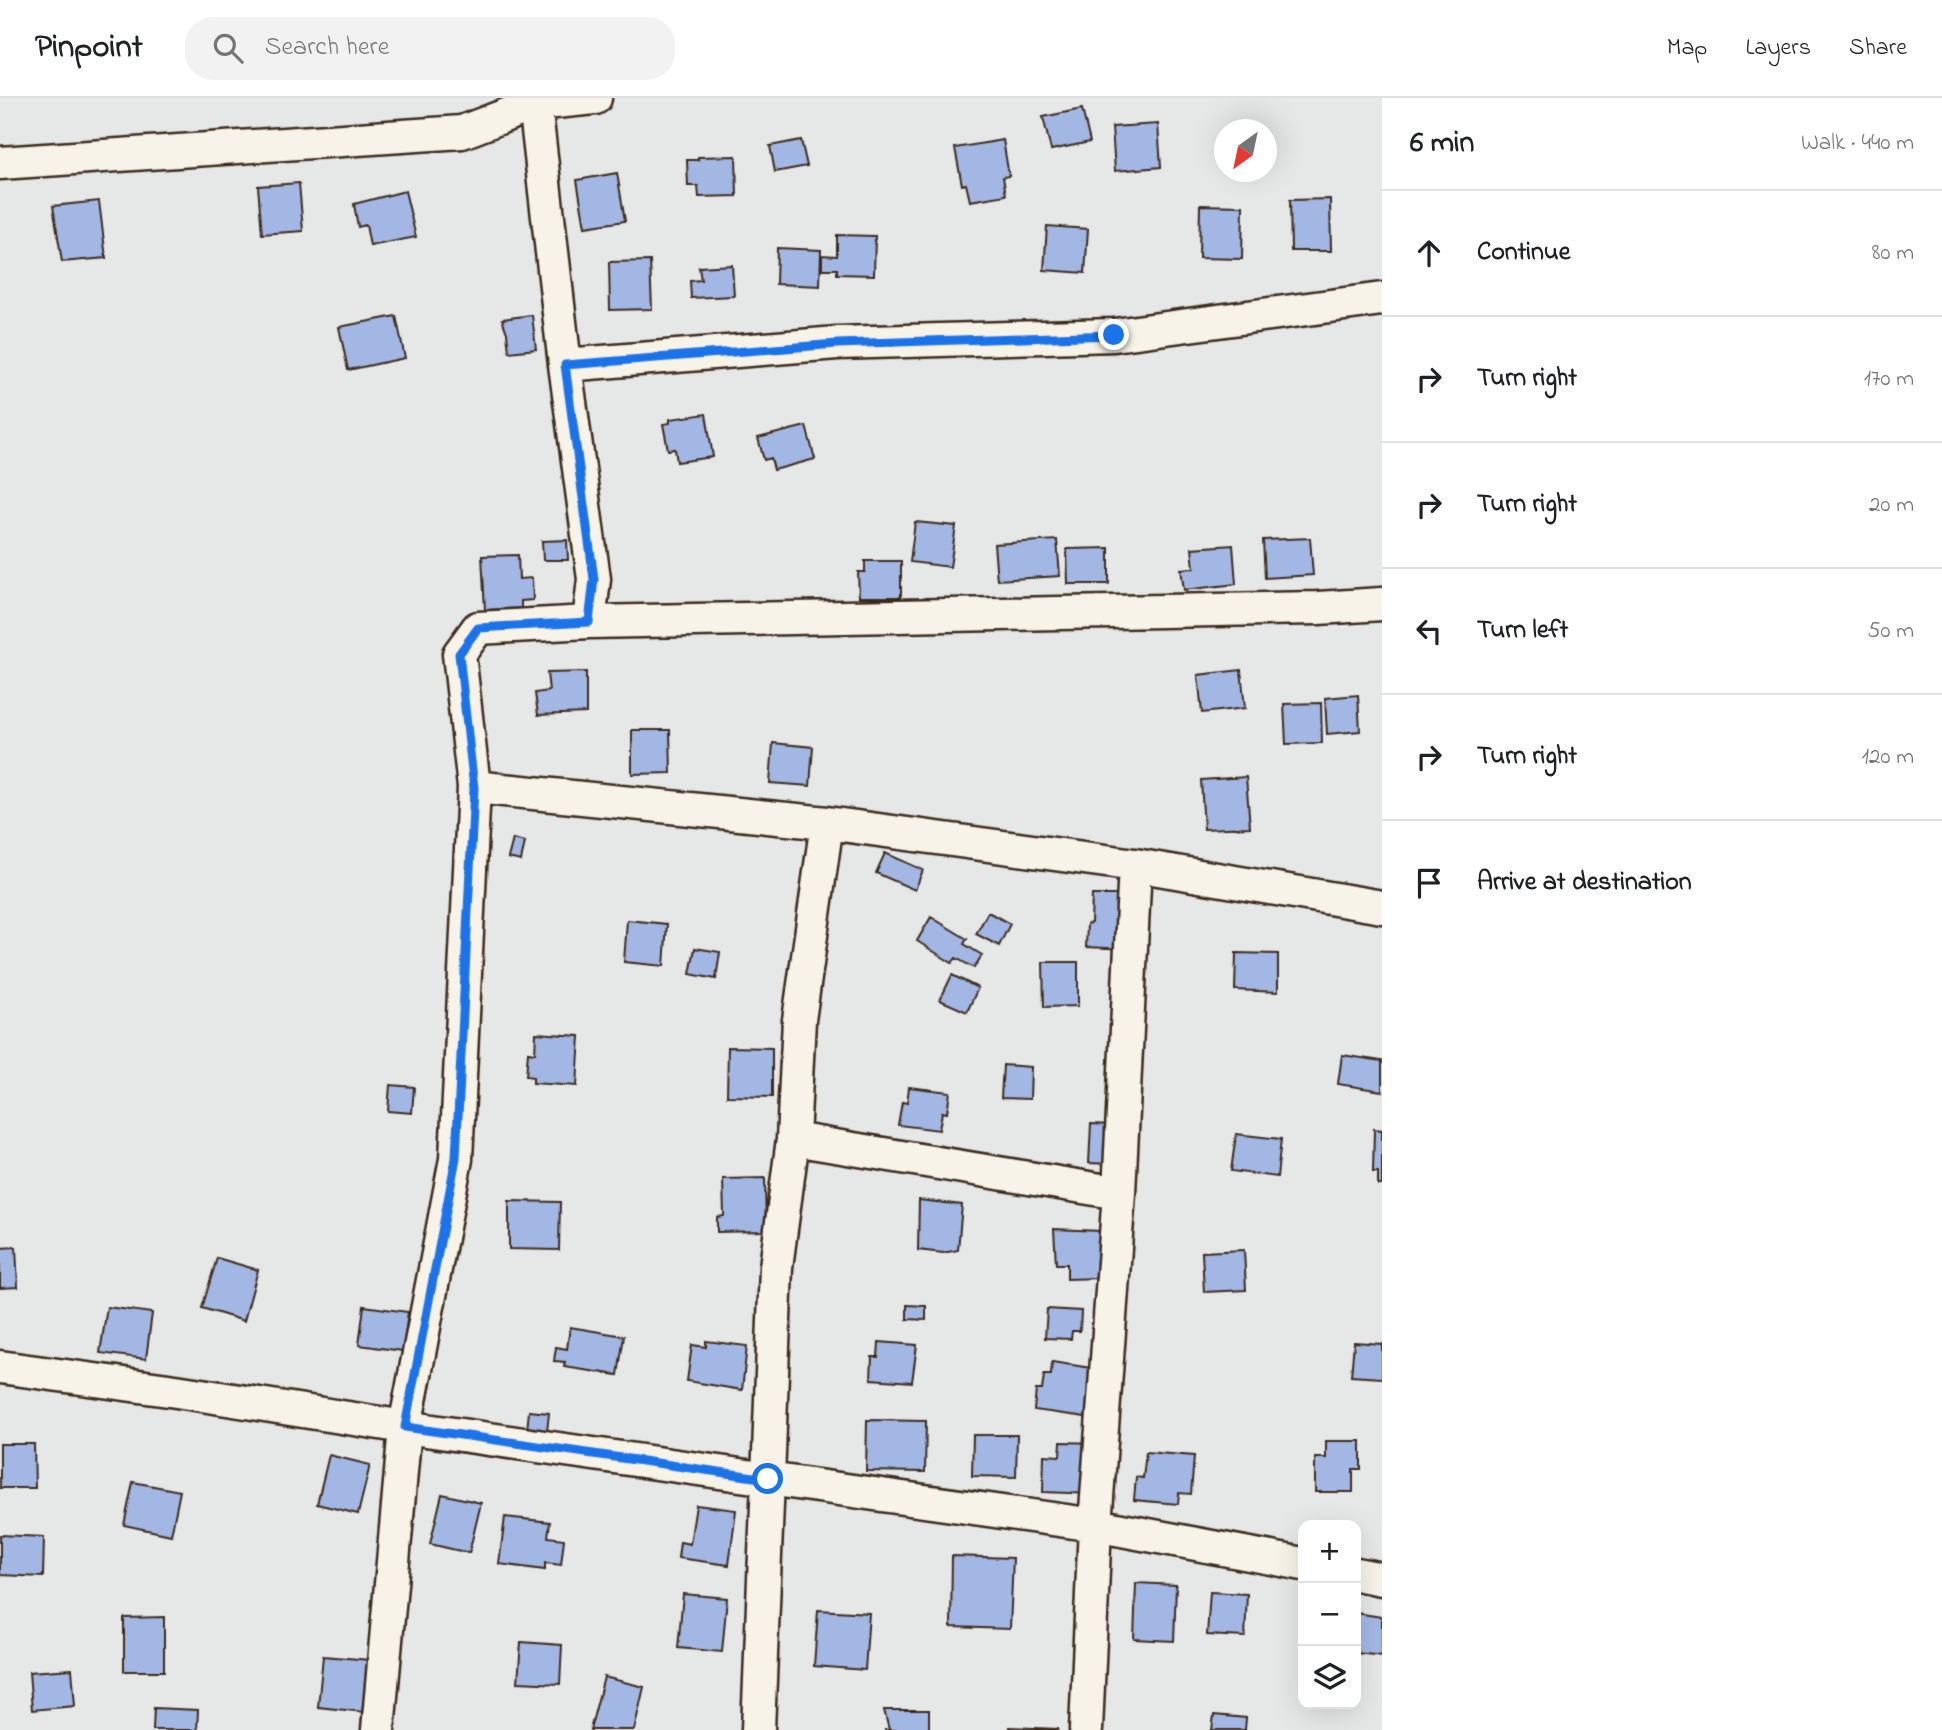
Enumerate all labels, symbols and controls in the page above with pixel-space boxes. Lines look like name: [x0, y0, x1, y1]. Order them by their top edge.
search box: [185, 17, 675, 80]
text: Pinpoint: [35, 24, 143, 72]
icon: search: [209, 29, 247, 67]
text: Search here: [265, 29, 389, 67]
text: Map: [1667, 31, 1707, 66]
text: Layers: [1745, 31, 1811, 66]
text: Share: [1849, 31, 1907, 66]
north arrow: [1214, 119, 1277, 182]
text: 6 min: [1410, 122, 1474, 166]
text: Walk · 440 m: [1801, 127, 1914, 160]
icon: ahead: [1410, 234, 1448, 272]
text: Continue: [1477, 234, 1570, 272]
text: 80 m: [1872, 237, 1914, 270]
route end: [1098, 319, 1129, 350]
icon: right: [1410, 360, 1448, 398]
text: Turn right: [1477, 360, 1577, 398]
text: 170 m: [1864, 363, 1914, 396]
icon: right: [1410, 486, 1448, 524]
text: Turn right: [1477, 486, 1577, 524]
text: 20 m: [1869, 489, 1914, 522]
icon: left: [1410, 612, 1448, 650]
text: Turn left: [1477, 612, 1568, 650]
text: 50 m: [1867, 615, 1914, 648]
icon: right: [1410, 738, 1448, 776]
text: Turn right: [1477, 738, 1577, 776]
text: 120 m: [1862, 741, 1914, 774]
icon: arrive: [1410, 864, 1448, 902]
text: Arrive at destination: [1477, 864, 1692, 902]
route start: [752, 1463, 783, 1494]
map controls: [1298, 1520, 1361, 1709]
button: +: [1298, 1520, 1361, 1583]
button: −: [1298, 1583, 1361, 1646]
button: layers: [1298, 1646, 1361, 1709]

